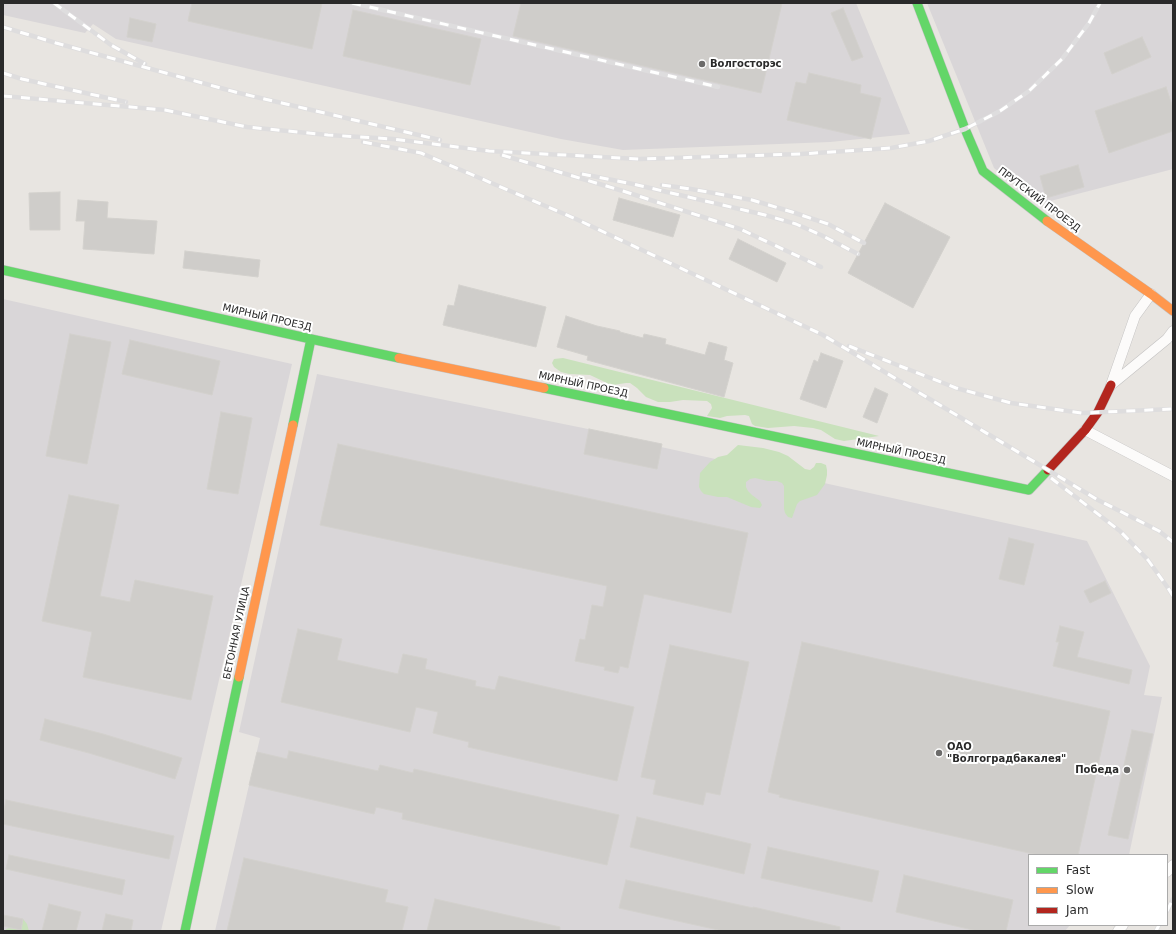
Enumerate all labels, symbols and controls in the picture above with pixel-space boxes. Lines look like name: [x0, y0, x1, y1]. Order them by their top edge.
place label: Волгосторэс: [710, 58, 782, 70]
marker: Волгосторэс: [697, 59, 707, 69]
street label: ПРУТСКИЙ ПРОЕЗД: [995, 165, 1083, 235]
street label: МИРНЫЙ ПРОЕЗД: [221, 302, 313, 334]
street label: МИРНЫЙ ПРОЕЗД: [537, 370, 629, 400]
street label: МИРНЫЙ ПРОЕЗД: [855, 437, 947, 467]
street label: БЕТОННАЯ УЛИЦА: [221, 585, 253, 681]
place label: ОАО "Волгоградбакалея": [947, 741, 1066, 764]
marker: ОАО "Волгоградбакалея": [934, 748, 944, 758]
place label: Победа: [1075, 764, 1119, 776]
marker: Победа: [1122, 765, 1132, 775]
legend: [1028, 854, 1168, 926]
text: Fast: [1066, 863, 1090, 877]
text: Slow: [1066, 883, 1094, 897]
text: Jam: [1066, 903, 1089, 917]

